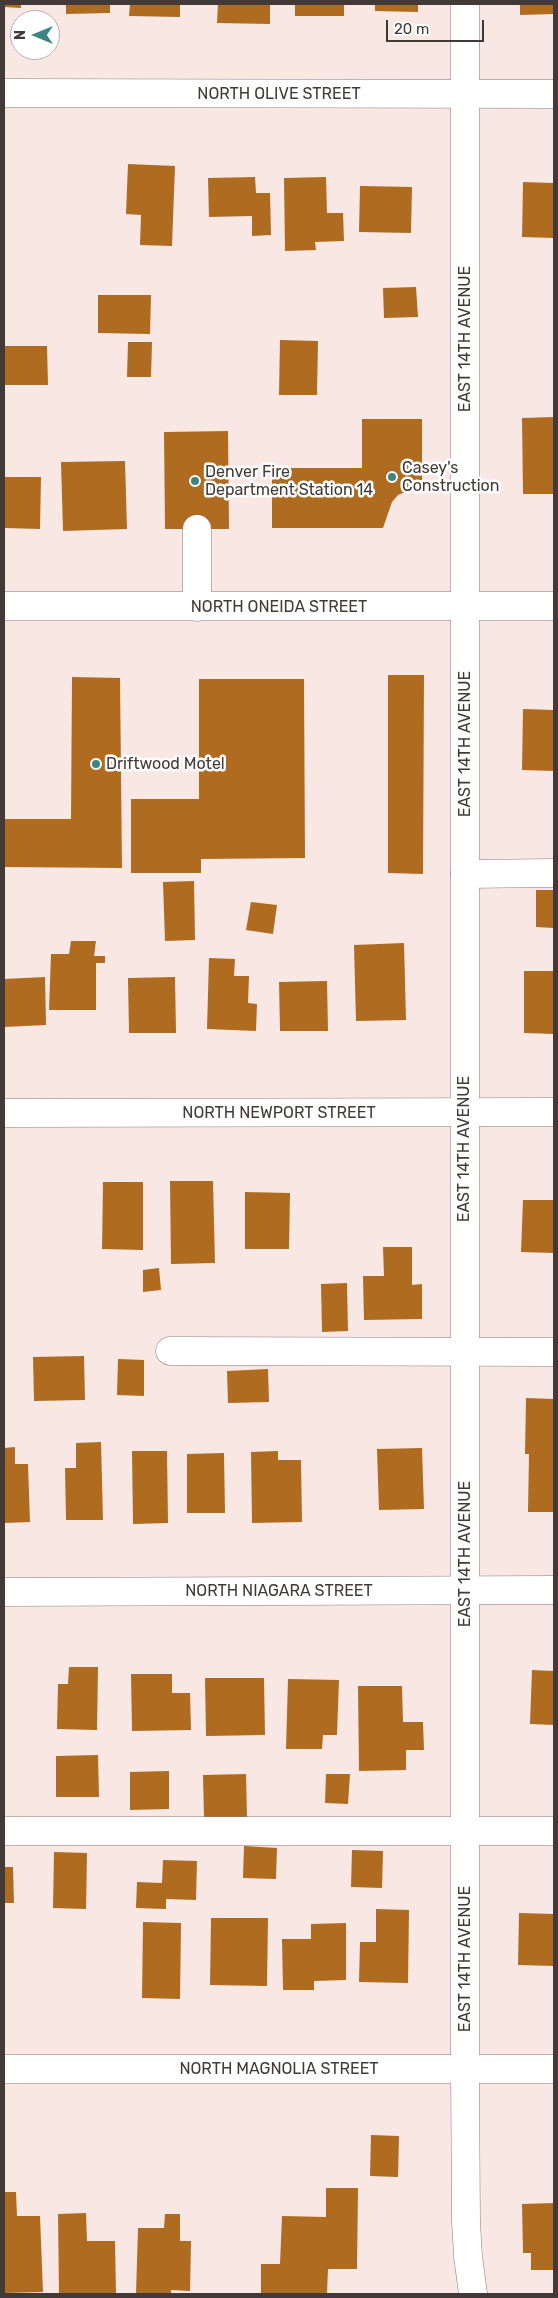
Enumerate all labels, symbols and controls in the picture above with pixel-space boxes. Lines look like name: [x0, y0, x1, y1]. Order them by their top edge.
north arrow: [10, 10, 60, 60]
scale bar: [388, 10, 486, 42]
text: 20 m: [394, 20, 429, 38]
text: N: [12, 30, 29, 40]
street label: NORTH OLIVE STREET: [197, 84, 361, 104]
street label: EAST 14TH AVENUE: [455, 266, 475, 412]
place label: Casey's Construction: [402, 458, 499, 496]
place label: Denver Fire Department Station 14: [205, 462, 373, 500]
marker: Casey's Construction: [386, 471, 398, 483]
marker: Denver Fire Department Station 14: [189, 475, 201, 487]
street label: NORTH ONEIDA STREET: [191, 597, 367, 617]
street label: EAST 14TH AVENUE: [455, 671, 475, 817]
place label: Driftwood Motel: [106, 754, 225, 774]
marker: Driftwood Motel: [90, 758, 102, 770]
street label: EAST 14TH AVENUE: [454, 1076, 474, 1222]
street label: NORTH NEWPORT STREET: [182, 1103, 376, 1123]
street label: EAST 14TH AVENUE: [455, 1481, 475, 1627]
street label: NORTH NIAGARA STREET: [185, 1581, 373, 1601]
street label: EAST 14TH AVENUE: [455, 1886, 475, 2032]
street label: NORTH MAGNOLIA STREET: [179, 2059, 379, 2079]

